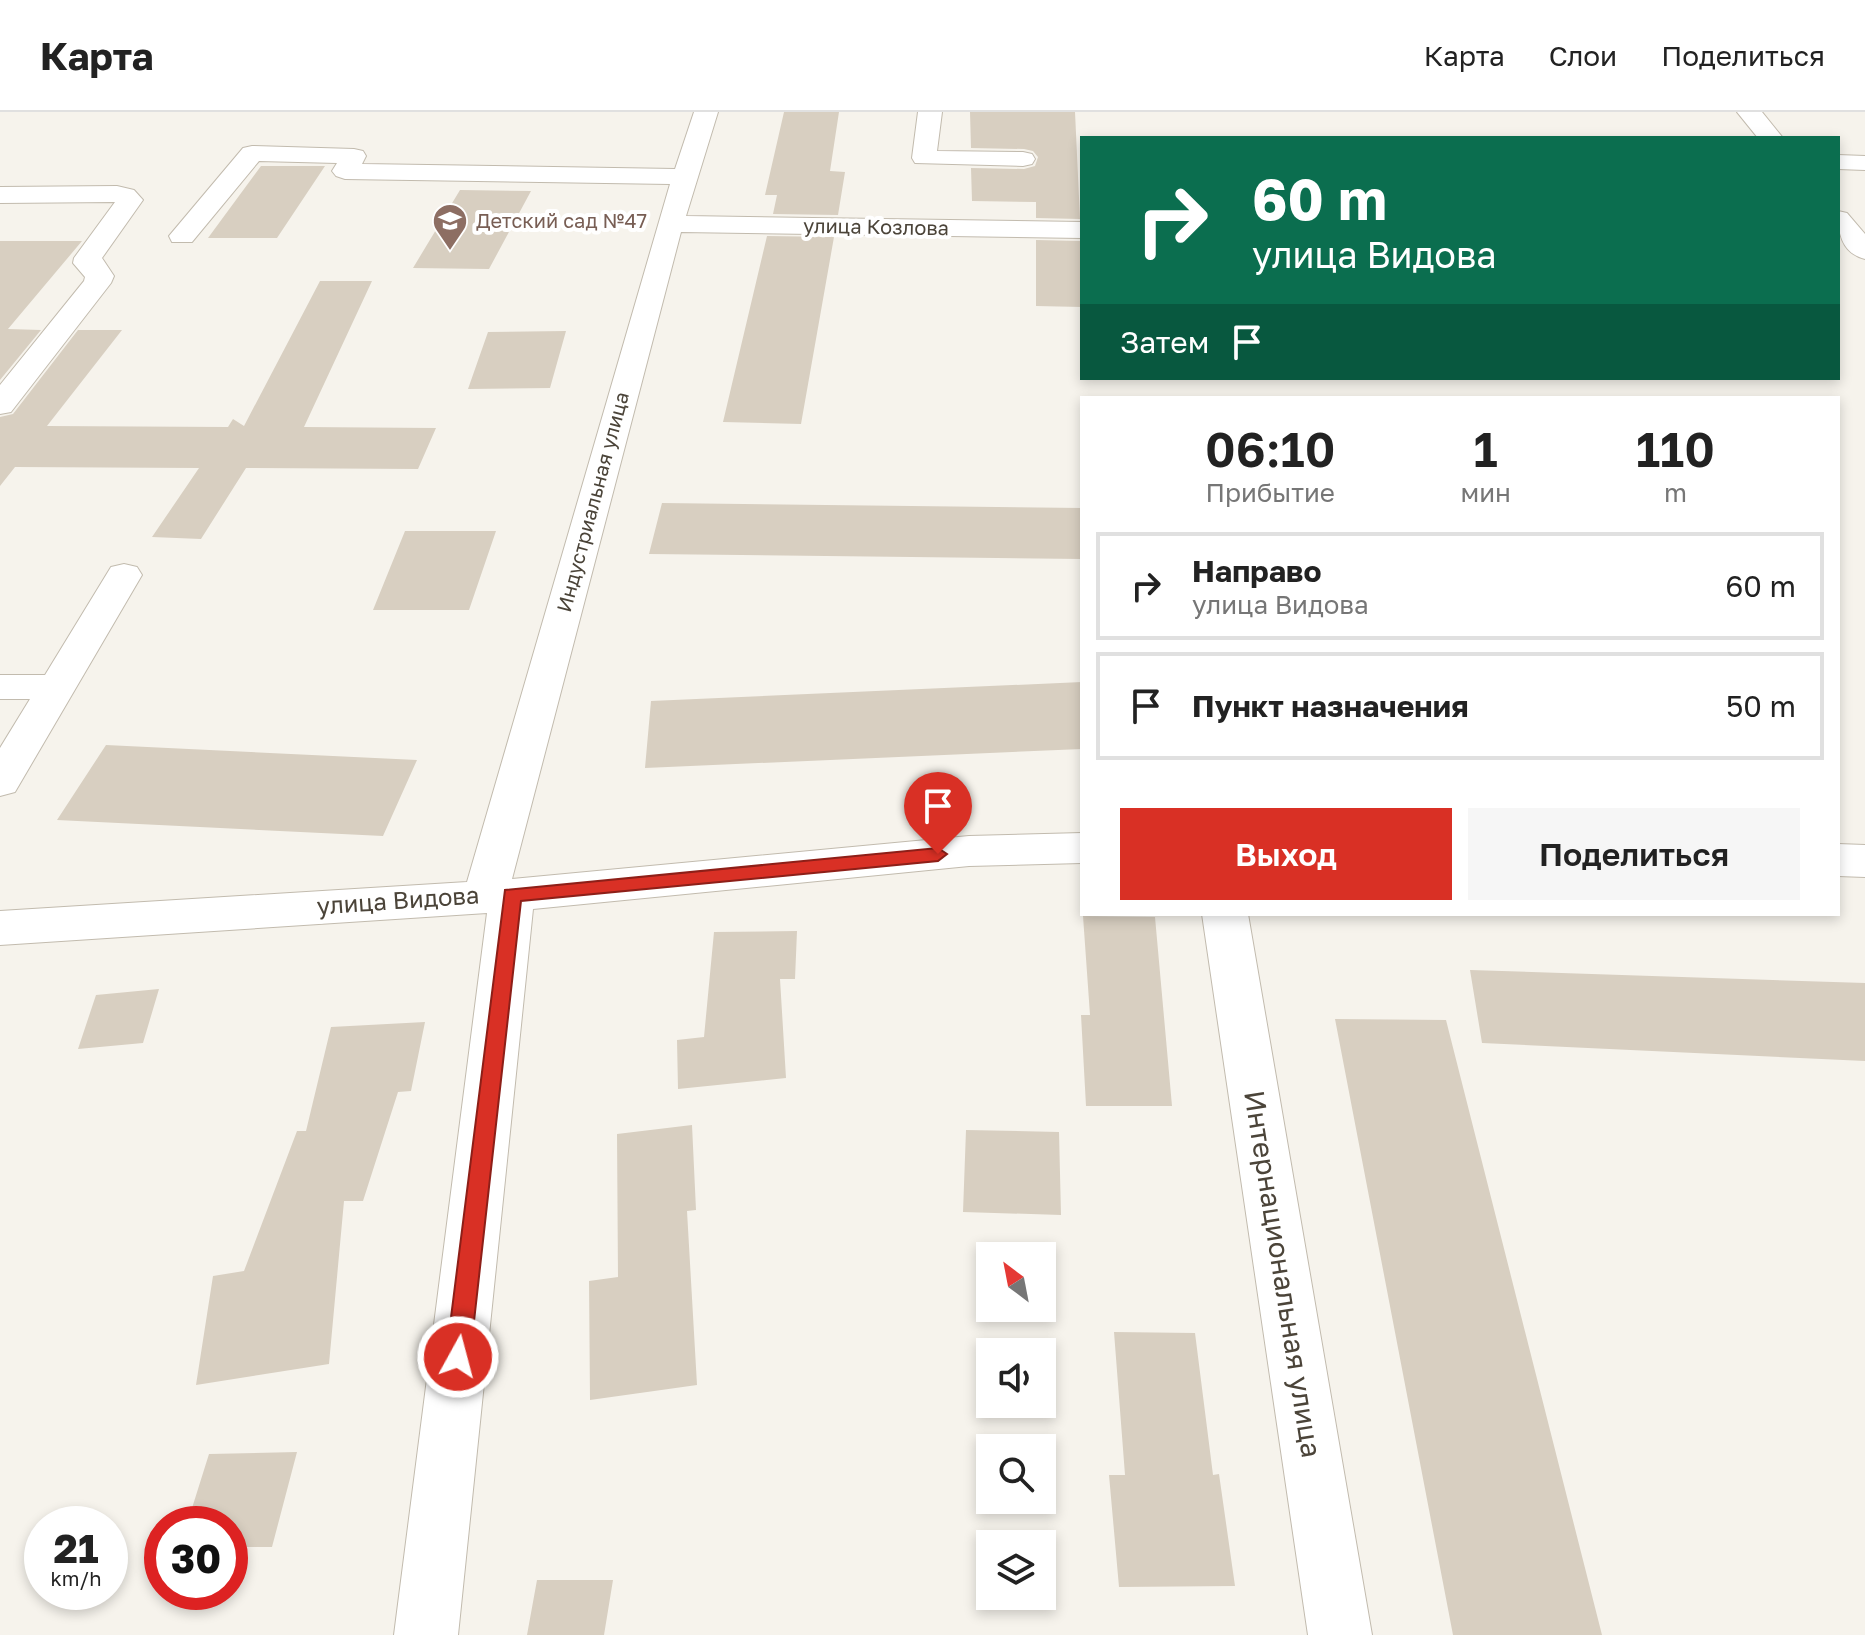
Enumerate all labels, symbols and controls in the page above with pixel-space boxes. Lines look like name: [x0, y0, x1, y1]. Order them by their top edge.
text: Карта: [40, 33, 153, 78]
text: Карта: [1424, 39, 1505, 72]
text: Слои: [1549, 39, 1617, 72]
text: Поделиться: [1661, 39, 1825, 72]
text: 60 m: [1252, 165, 1387, 232]
icon: right: [1120, 168, 1224, 272]
school or university icon: Детский сад №47: [431, 202, 469, 252]
place label: Детский сад №47: [476, 208, 647, 232]
street label: улица Козлова: [803, 213, 949, 239]
text: улица Видова: [1252, 233, 1497, 276]
icon: arrive: [1225, 320, 1269, 364]
text: Затем: [1120, 324, 1209, 360]
street label: Индустриальная улица: [551, 389, 633, 615]
text: 06:10: [1205, 420, 1335, 478]
text: 1: [1474, 420, 1498, 478]
text: 110: [1636, 420, 1715, 478]
text: Прибытие: [1205, 477, 1335, 508]
text: мин: [1460, 477, 1511, 508]
text: m: [1664, 477, 1687, 508]
text: Направо: [1192, 553, 1321, 589]
icon: right: [1124, 564, 1168, 608]
text: 60 m: [1725, 568, 1796, 604]
text: улица Видова: [1192, 589, 1369, 620]
icon: arrive: [1124, 684, 1168, 728]
text: Пункт назначения: [1192, 688, 1469, 724]
text: 50 m: [1726, 688, 1796, 724]
pin: [904, 772, 972, 854]
icon: arrive: [916, 784, 960, 828]
button: Выход: [1120, 808, 1452, 900]
button: Поделиться: [1468, 808, 1800, 900]
street label: улица Видова: [316, 879, 480, 920]
street label: Интернациональная улица: [1238, 1088, 1329, 1460]
north arrow: [976, 1242, 1056, 1322]
map controls: [976, 1242, 1056, 1610]
position arrow: [416, 1315, 500, 1399]
button: sound: [976, 1338, 1056, 1418]
button: search: [976, 1434, 1056, 1514]
speed limit sign: 30: [144, 1506, 248, 1610]
text: 21: [54, 1524, 99, 1572]
button: layers: [976, 1530, 1056, 1610]
text: km/h: [51, 1566, 101, 1590]

